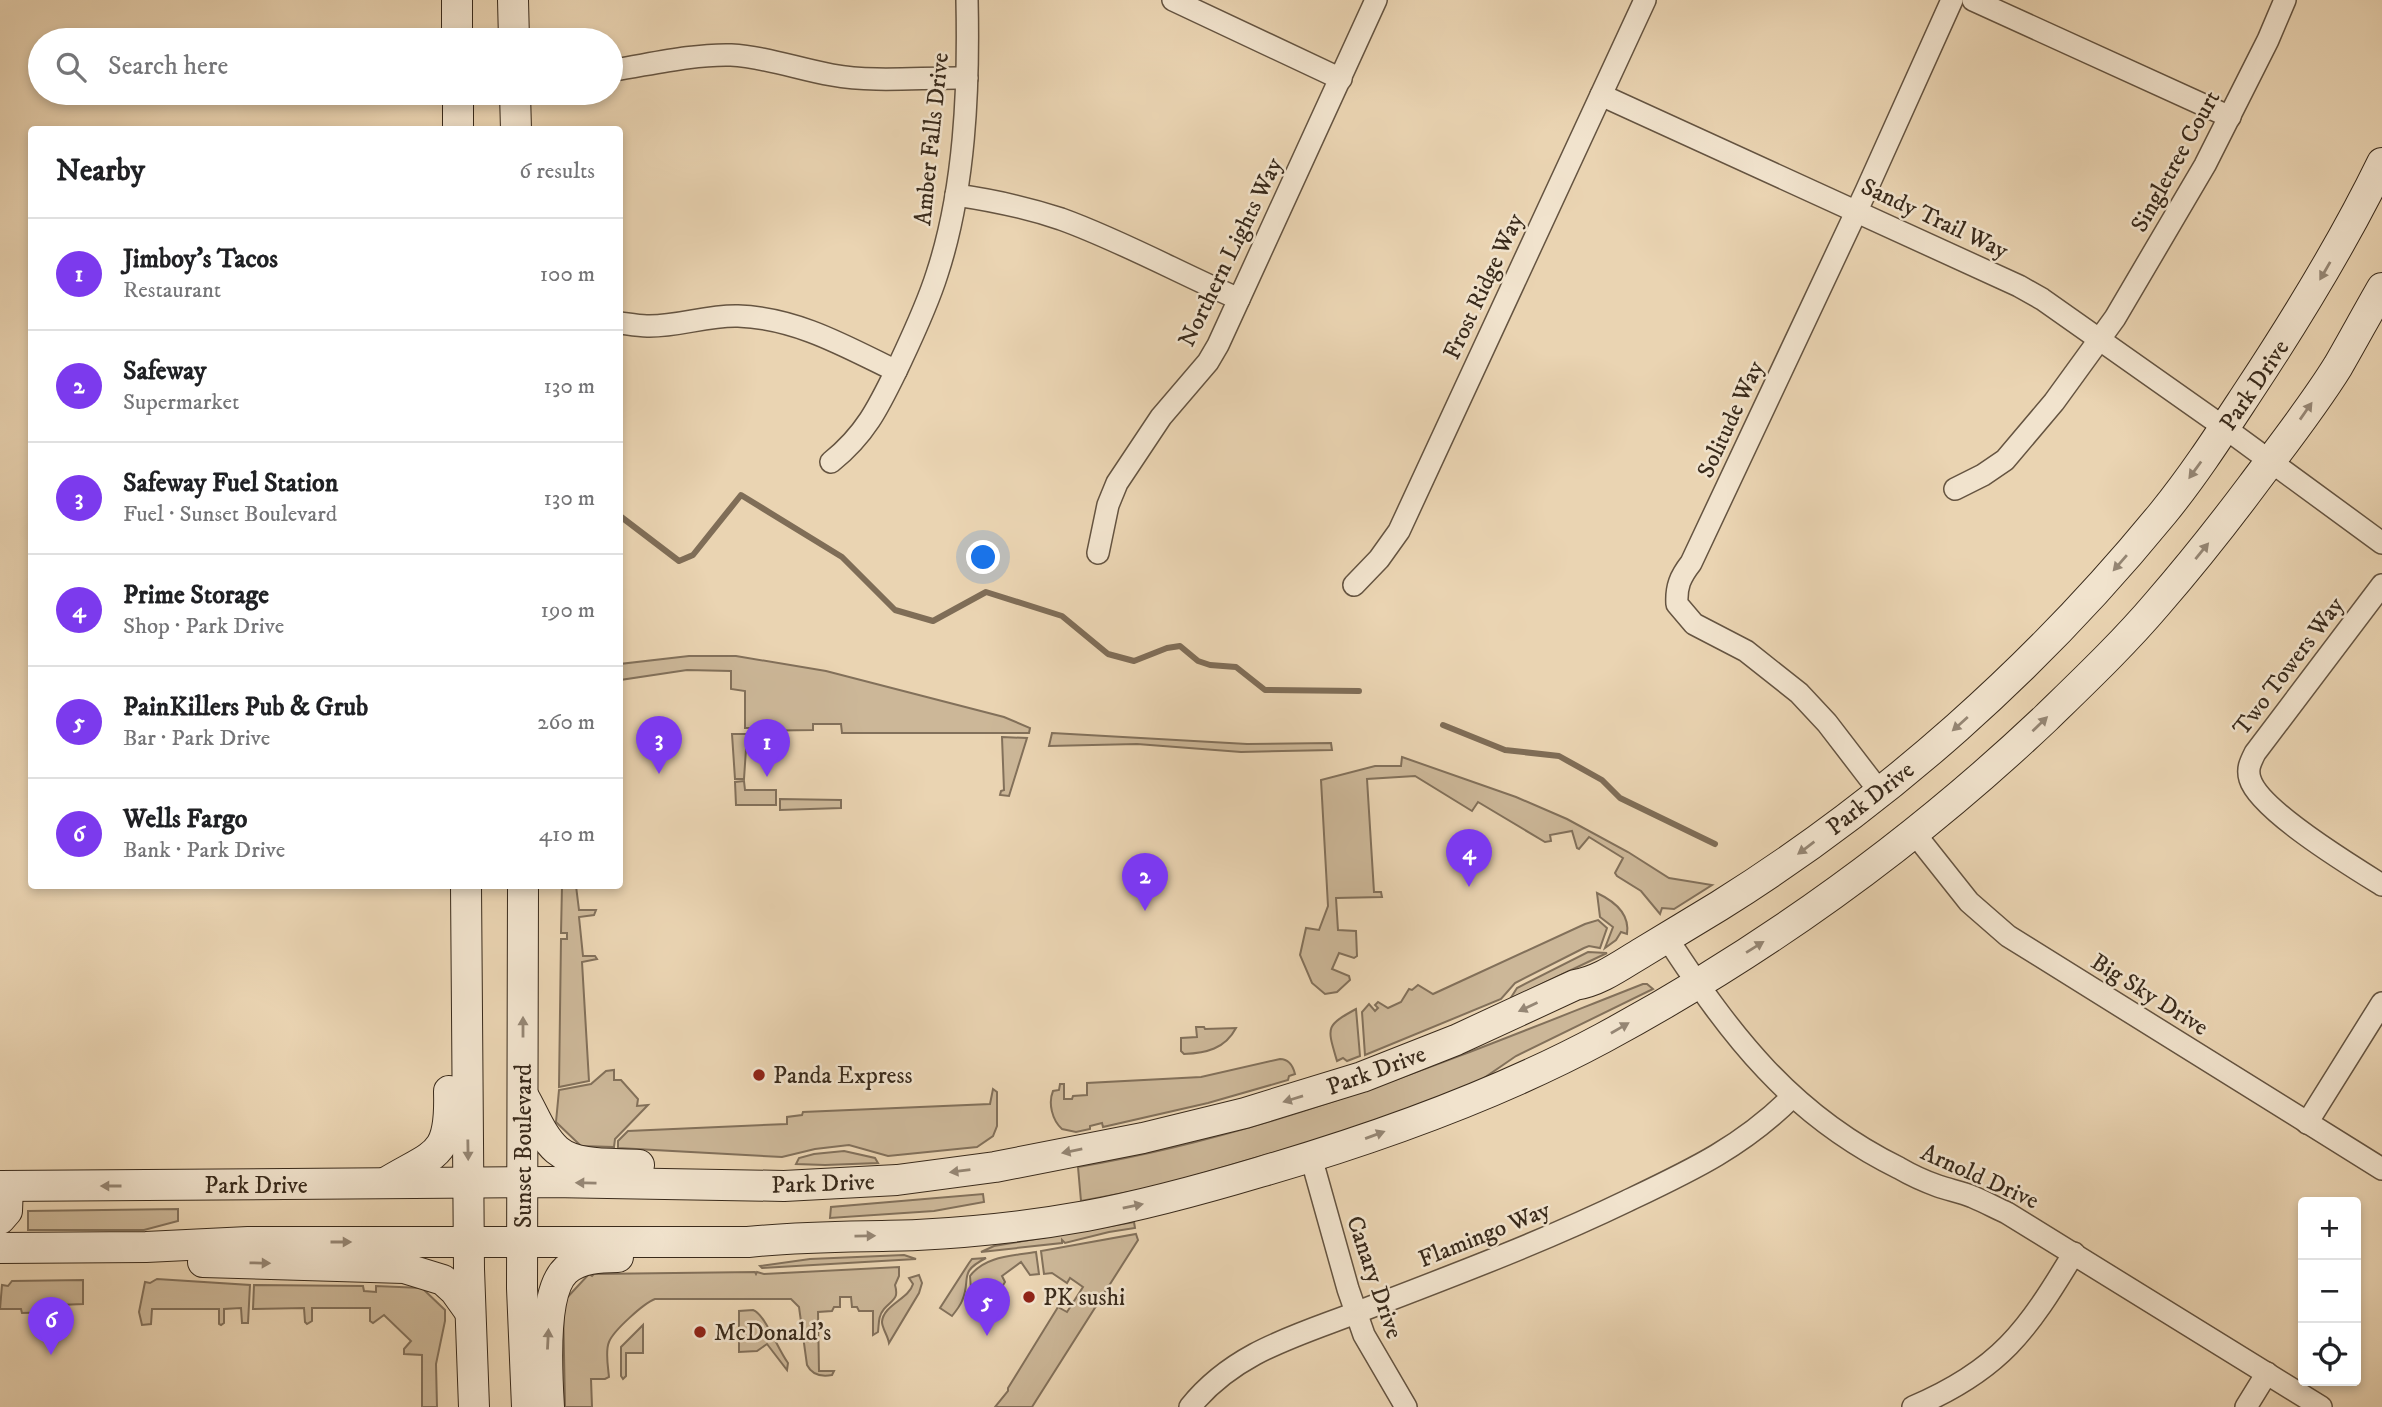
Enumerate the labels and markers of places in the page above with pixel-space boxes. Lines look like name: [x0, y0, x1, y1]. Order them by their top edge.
pin: 3: [636, 716, 682, 774]
pin: 1: [744, 719, 790, 777]
pin: 4: [1446, 829, 1492, 887]
pin: 2: [1122, 853, 1168, 911]
place label: Panda Express: [773, 1061, 913, 1091]
marker: Panda Express: [751, 1067, 767, 1083]
pin: 5: [964, 1278, 1010, 1336]
place label: PK sushi: [1043, 1283, 1125, 1313]
marker: PK sushi: [1021, 1289, 1037, 1305]
pin: 6: [28, 1297, 74, 1355]
place label: McDonald's: [714, 1318, 831, 1348]
marker: McDonald's: [692, 1324, 708, 1340]

